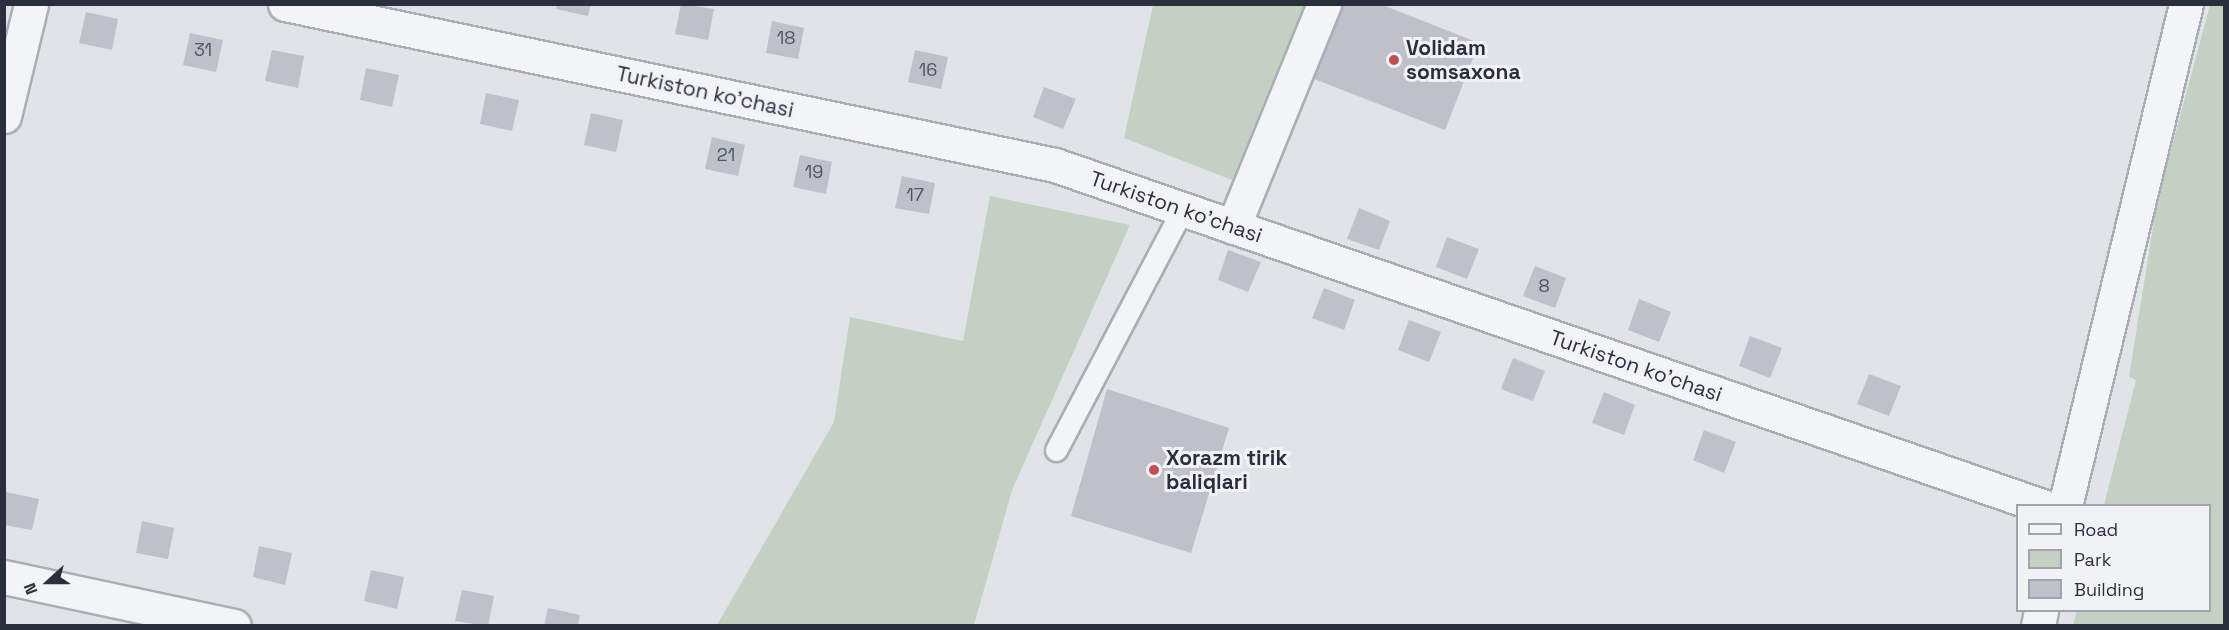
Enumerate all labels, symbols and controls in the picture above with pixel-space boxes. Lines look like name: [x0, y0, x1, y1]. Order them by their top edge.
house number: 18: [777, 27, 795, 49]
place label: Volidam somsaxona: [1406, 35, 1521, 85]
house number: 31: [194, 39, 212, 61]
marker: Volidam somsaxona: [1387, 53, 1401, 67]
house number: 16: [919, 59, 937, 81]
street label: Turkiston ko'chasi: [614, 61, 796, 123]
house number: 21: [717, 144, 735, 166]
house number: 19: [805, 161, 823, 183]
street label: Turkiston ko'chasi: [1087, 166, 1265, 248]
house number: 17: [906, 184, 924, 206]
house number: 8: [1538, 275, 1550, 297]
street label: Turkiston ko'chasi: [1547, 325, 1725, 407]
place label: Xorazm tirik baliqlari: [1166, 445, 1287, 495]
marker: Xorazm tirik baliqlari: [1147, 463, 1161, 477]
legend: [2016, 504, 2211, 612]
text: Road: [2074, 518, 2118, 541]
text: Park: [2074, 548, 2111, 571]
north arrow: [18, 552, 78, 612]
text: Building: [2074, 578, 2144, 601]
text: N: [19, 580, 42, 597]

